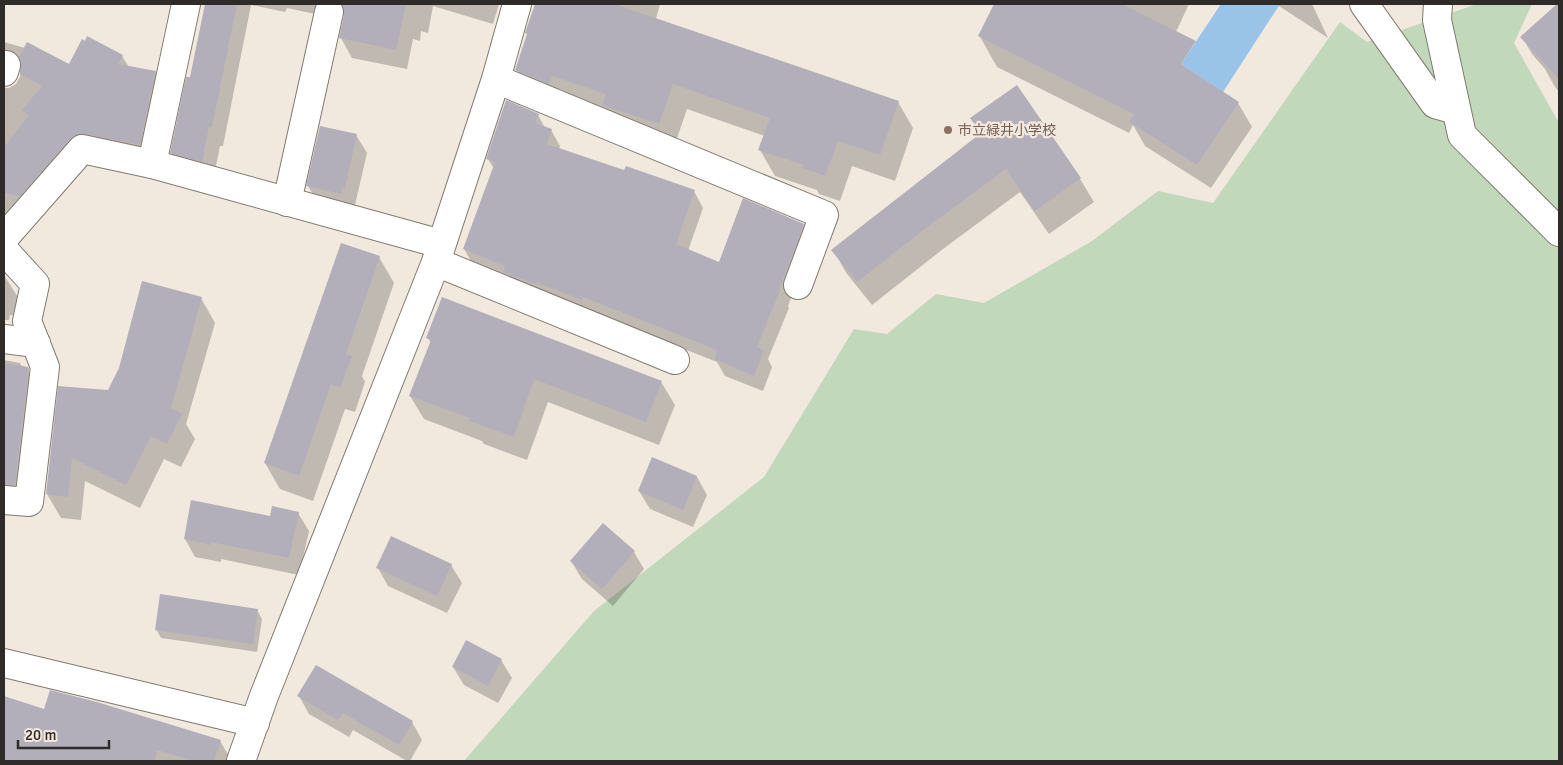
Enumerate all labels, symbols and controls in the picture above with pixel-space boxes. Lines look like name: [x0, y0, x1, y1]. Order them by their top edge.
place label: 市立緑井小学校: [958, 122, 1056, 139]
marker: 市立緑井小学校: [942, 124, 954, 136]
scale bar: [18, 718, 109, 750]
text: 20 m: [25, 726, 56, 744]

